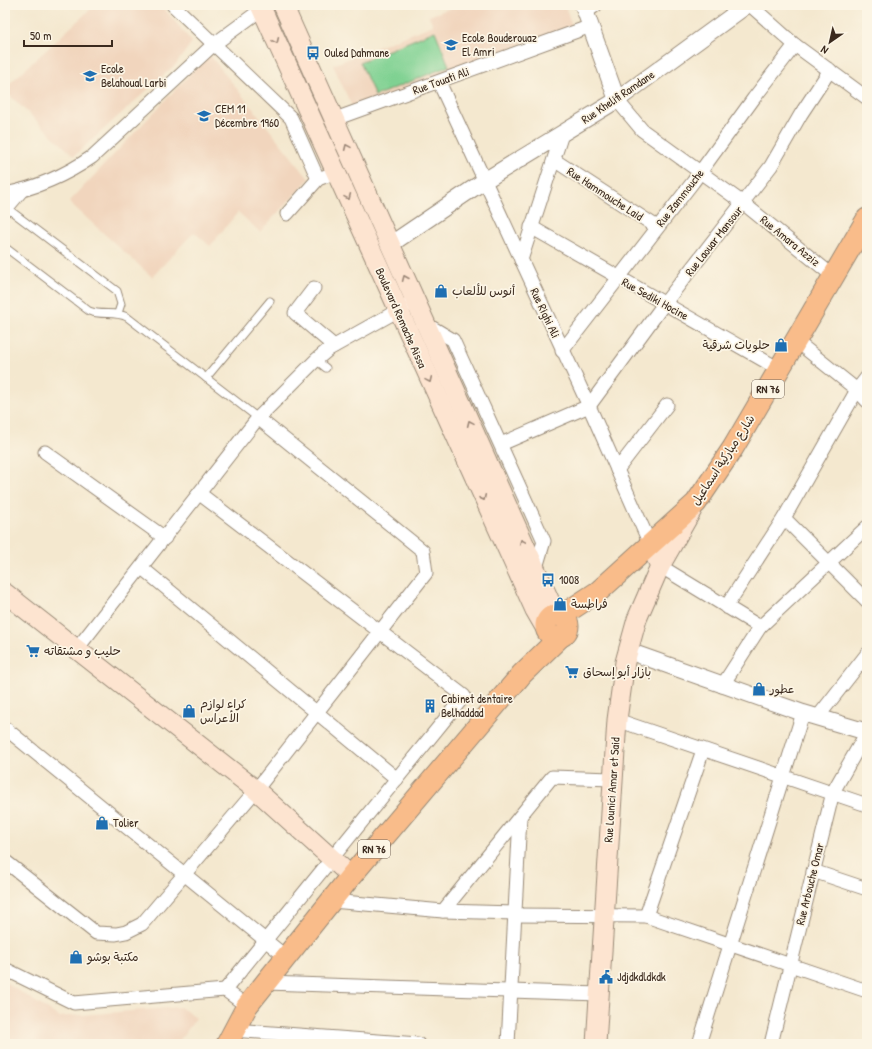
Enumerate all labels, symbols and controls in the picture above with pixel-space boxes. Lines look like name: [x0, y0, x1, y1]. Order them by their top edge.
scale bar: [24, 22, 112, 48]
north arrow: [810, 22, 850, 62]
text: 50 m: [30, 27, 51, 44]
place label: Ecole Bouderouaz El Amri: [462, 29, 537, 60]
one-way arrow: [271, 36, 279, 44]
school or university icon: Ecole Bouderouaz El Amri: [443, 37, 459, 53]
text: N: [818, 43, 831, 58]
place label: Ouled Dahmane: [324, 44, 390, 61]
bus stop icon: Ouled Dahmane: [305, 45, 321, 61]
place label: Ecole Belahoual Larbi: [101, 60, 167, 91]
street label: Rue Touati Ali: [410, 62, 471, 99]
street label: Rue Khelifi Ramdane: [578, 66, 658, 127]
school or university icon: Ecole Belahoual Larbi: [82, 68, 98, 84]
place label: CEM 11 Décembre 1960: [215, 100, 279, 131]
school or university icon: CEM 11 Décembre 1960: [196, 108, 212, 124]
one-way arrow: [344, 143, 352, 150]
street label: Rue Hammouche Laid: [564, 163, 647, 225]
street label: Rue Zammouche: [652, 165, 708, 230]
one-way arrow: [343, 193, 351, 200]
street label: Rue Laouar Mansour: [681, 202, 747, 279]
street label: Rue Amara Azziz: [757, 211, 824, 270]
street label: Boulevard Remache Aissa: [372, 265, 431, 371]
street label: Rue Sediki Hocine: [619, 273, 692, 324]
one-way arrow: [402, 275, 410, 282]
place label: أنوس للألعاب: [452, 282, 515, 299]
shop icon: أنوس للألعاب: [433, 283, 449, 299]
street label: Rue Righi Ali: [526, 285, 564, 341]
place label: حلويات شرقية: [703, 336, 770, 353]
shop icon: حلويات شرقية: [773, 337, 789, 353]
one-way arrow: [424, 375, 432, 383]
road number: RN 76: [752, 380, 784, 398]
street label: شارع مباركية اسماعيل: [687, 411, 759, 509]
one-way arrow: [467, 419, 475, 427]
one-way arrow: [478, 494, 486, 501]
one-way arrow: [519, 538, 527, 546]
place label: 1008: [559, 571, 579, 588]
bus stop icon: 1008: [540, 572, 556, 588]
place label: فراطسة: [571, 595, 608, 612]
shop icon: فراطسة: [552, 596, 568, 612]
place label: حليب و مشتقاته: [44, 642, 121, 659]
supermarket icon: حليب و مشتقاته: [25, 643, 41, 659]
place label: بازار أبو إسحاق: [583, 663, 651, 680]
supermarket icon: بازار أبو إسحاق: [564, 664, 580, 680]
place label: عطور: [769, 680, 795, 697]
shop icon: عطور: [751, 681, 767, 697]
place label: Cabinet dentaire Belhaddad: [441, 690, 513, 721]
place label: كراء لوازم الأعراس: [200, 695, 246, 726]
building icon: Cabinet dentaire Belhaddad: [422, 698, 438, 714]
shop icon: كراء لوازم الأعراس: [181, 703, 197, 719]
street label: Rue Lounici Amar et Said: [599, 736, 624, 843]
place label: Tolier: [113, 814, 139, 831]
shop icon: Tolier: [94, 815, 110, 831]
road number: RN 76: [358, 840, 390, 858]
street label: Rue Arbouche Omar: [791, 841, 828, 927]
place label: مكتبة بوشو: [86, 948, 139, 965]
shop icon: مكتبة بوشو: [68, 949, 84, 965]
place label: Jdjdkdldkdk: [617, 968, 666, 985]
public building icon: Jdjdkdldkdk: [598, 969, 614, 985]

